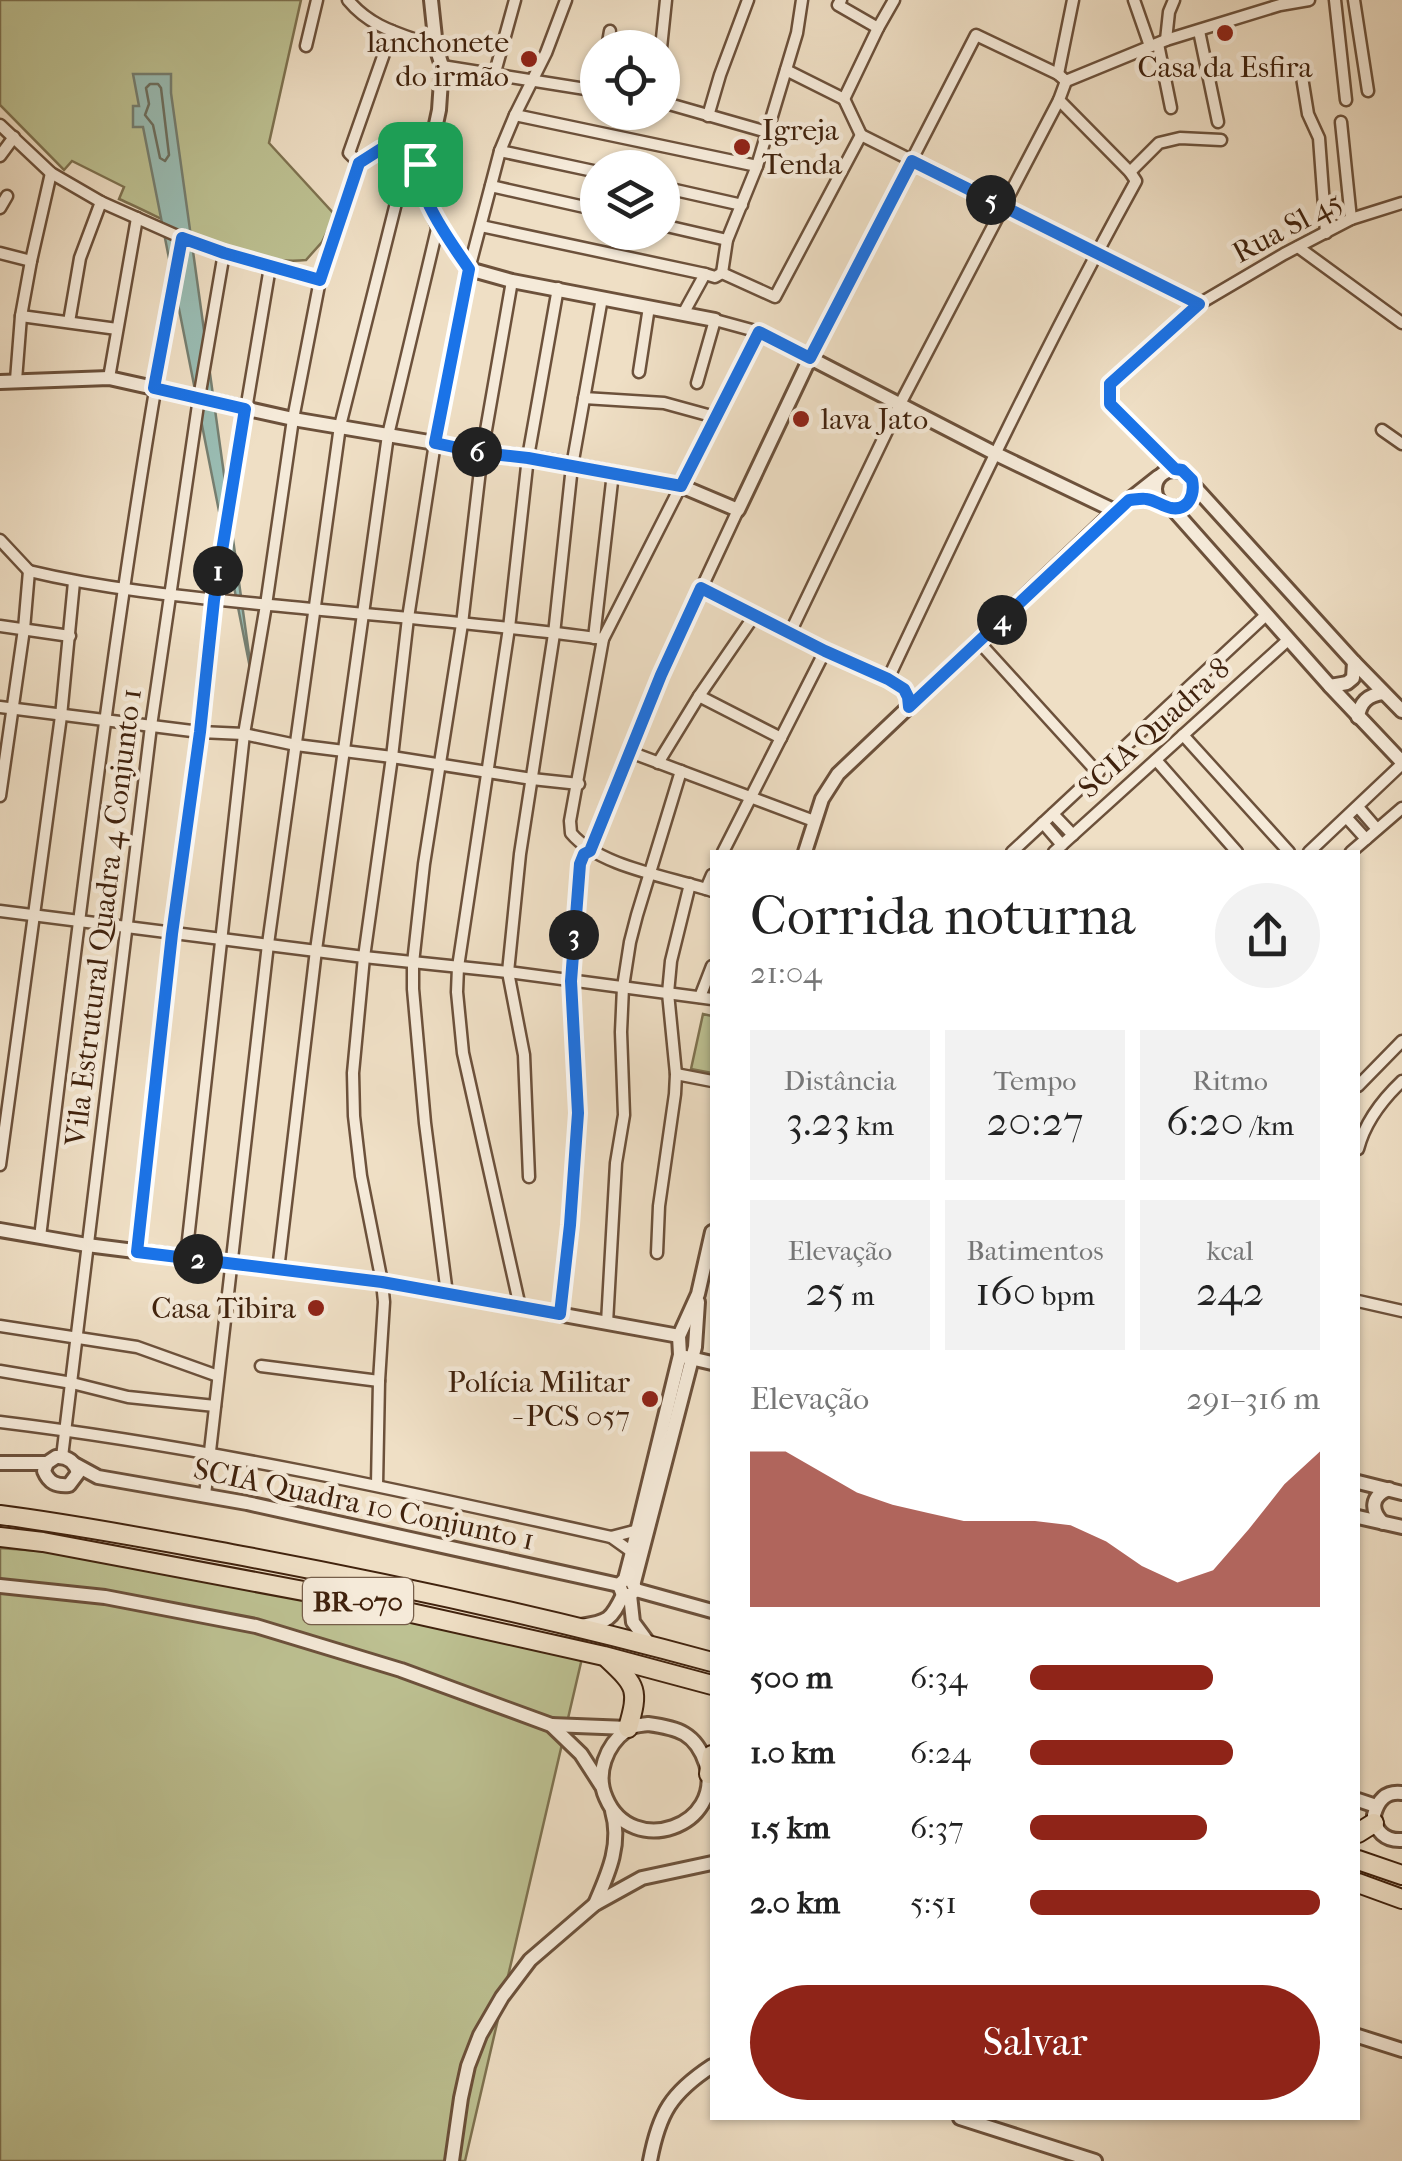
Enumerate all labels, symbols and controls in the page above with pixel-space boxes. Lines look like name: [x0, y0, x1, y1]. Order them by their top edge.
marker: Casa da Esfira: [1214, 22, 1236, 44]
place label: lanchonete do irmão: [366, 25, 509, 94]
map controls: [580, 30, 680, 250]
button: locate: [580, 30, 680, 130]
marker: lanchonete do irmão: [518, 48, 540, 70]
place label: Casa da Esfira: [1138, 50, 1314, 85]
place label: Igreja Tenda: [762, 113, 843, 182]
pin: [378, 122, 463, 207]
marker: Igreja Tenda: [731, 136, 753, 158]
icon: arrive: [393, 137, 448, 192]
button: layers: [580, 150, 680, 250]
pin: 5: [966, 175, 1016, 225]
text: 5: [985, 183, 997, 216]
street label: Rua Sl 45: [1227, 184, 1348, 271]
place label: lava Jato: [820, 402, 928, 437]
marker: lava Jato: [790, 408, 812, 430]
pin: 6: [452, 427, 502, 477]
text: 6: [469, 435, 485, 468]
pin: 1: [193, 546, 243, 596]
text: 1: [213, 554, 223, 587]
pin: 4: [977, 595, 1027, 645]
text: 4: [994, 603, 1010, 636]
street label: SCIA Quadra 8: [1071, 651, 1237, 806]
street label: Vila Estrutural Quadra 4 Conjunto 1: [58, 686, 149, 1149]
button: share: [1215, 883, 1320, 988]
text: Corrida noturna: [750, 884, 1135, 948]
pin: 3: [549, 910, 599, 960]
text: 3: [568, 918, 580, 951]
text: 21:04: [750, 954, 822, 991]
text: Distância: [784, 1064, 896, 1097]
text: Tempo: [993, 1064, 1077, 1097]
text: Ritmo: [1192, 1064, 1268, 1097]
text: 3.23: [786, 1097, 850, 1146]
text: 20:27: [987, 1097, 1083, 1146]
text: 6:20: [1166, 1097, 1244, 1146]
text: km: [850, 1109, 894, 1142]
text: /km: [1244, 1109, 1294, 1142]
pin: 2: [173, 1234, 223, 1284]
text: Elevação: [788, 1234, 892, 1267]
text: Batimentos: [966, 1234, 1104, 1267]
text: kcal: [1206, 1234, 1254, 1267]
text: 2: [191, 1242, 205, 1275]
text: 25: [805, 1267, 845, 1316]
text: 160: [975, 1267, 1036, 1316]
text: 242: [1196, 1267, 1264, 1316]
text: m: [845, 1279, 875, 1312]
text: bpm: [1036, 1279, 1095, 1312]
place label: Casa Tibira: [151, 1291, 297, 1326]
marker: Casa Tibira: [305, 1297, 327, 1319]
place label: Polícia Militar - PCS 057: [448, 1365, 630, 1434]
text: Elevação: [750, 1380, 869, 1417]
text: 291–316 m: [1186, 1380, 1320, 1417]
marker: Polícia Militar - PCS 057: [639, 1388, 661, 1410]
street label: SCIA Quadra 10 Conjunto 1: [190, 1451, 538, 1558]
road number: BR-070: [303, 1578, 413, 1624]
text: 500 m: [750, 1659, 833, 1696]
text: 6:34: [910, 1659, 967, 1696]
text: 1.0 km: [750, 1734, 835, 1771]
text: 6:24: [910, 1734, 970, 1771]
text: 1.5 km: [750, 1809, 830, 1846]
text: 6:37: [910, 1809, 964, 1846]
text: 2.0 km: [750, 1884, 840, 1921]
text: 5:51: [910, 1884, 957, 1921]
button: Salvar: [750, 1985, 1320, 2100]

